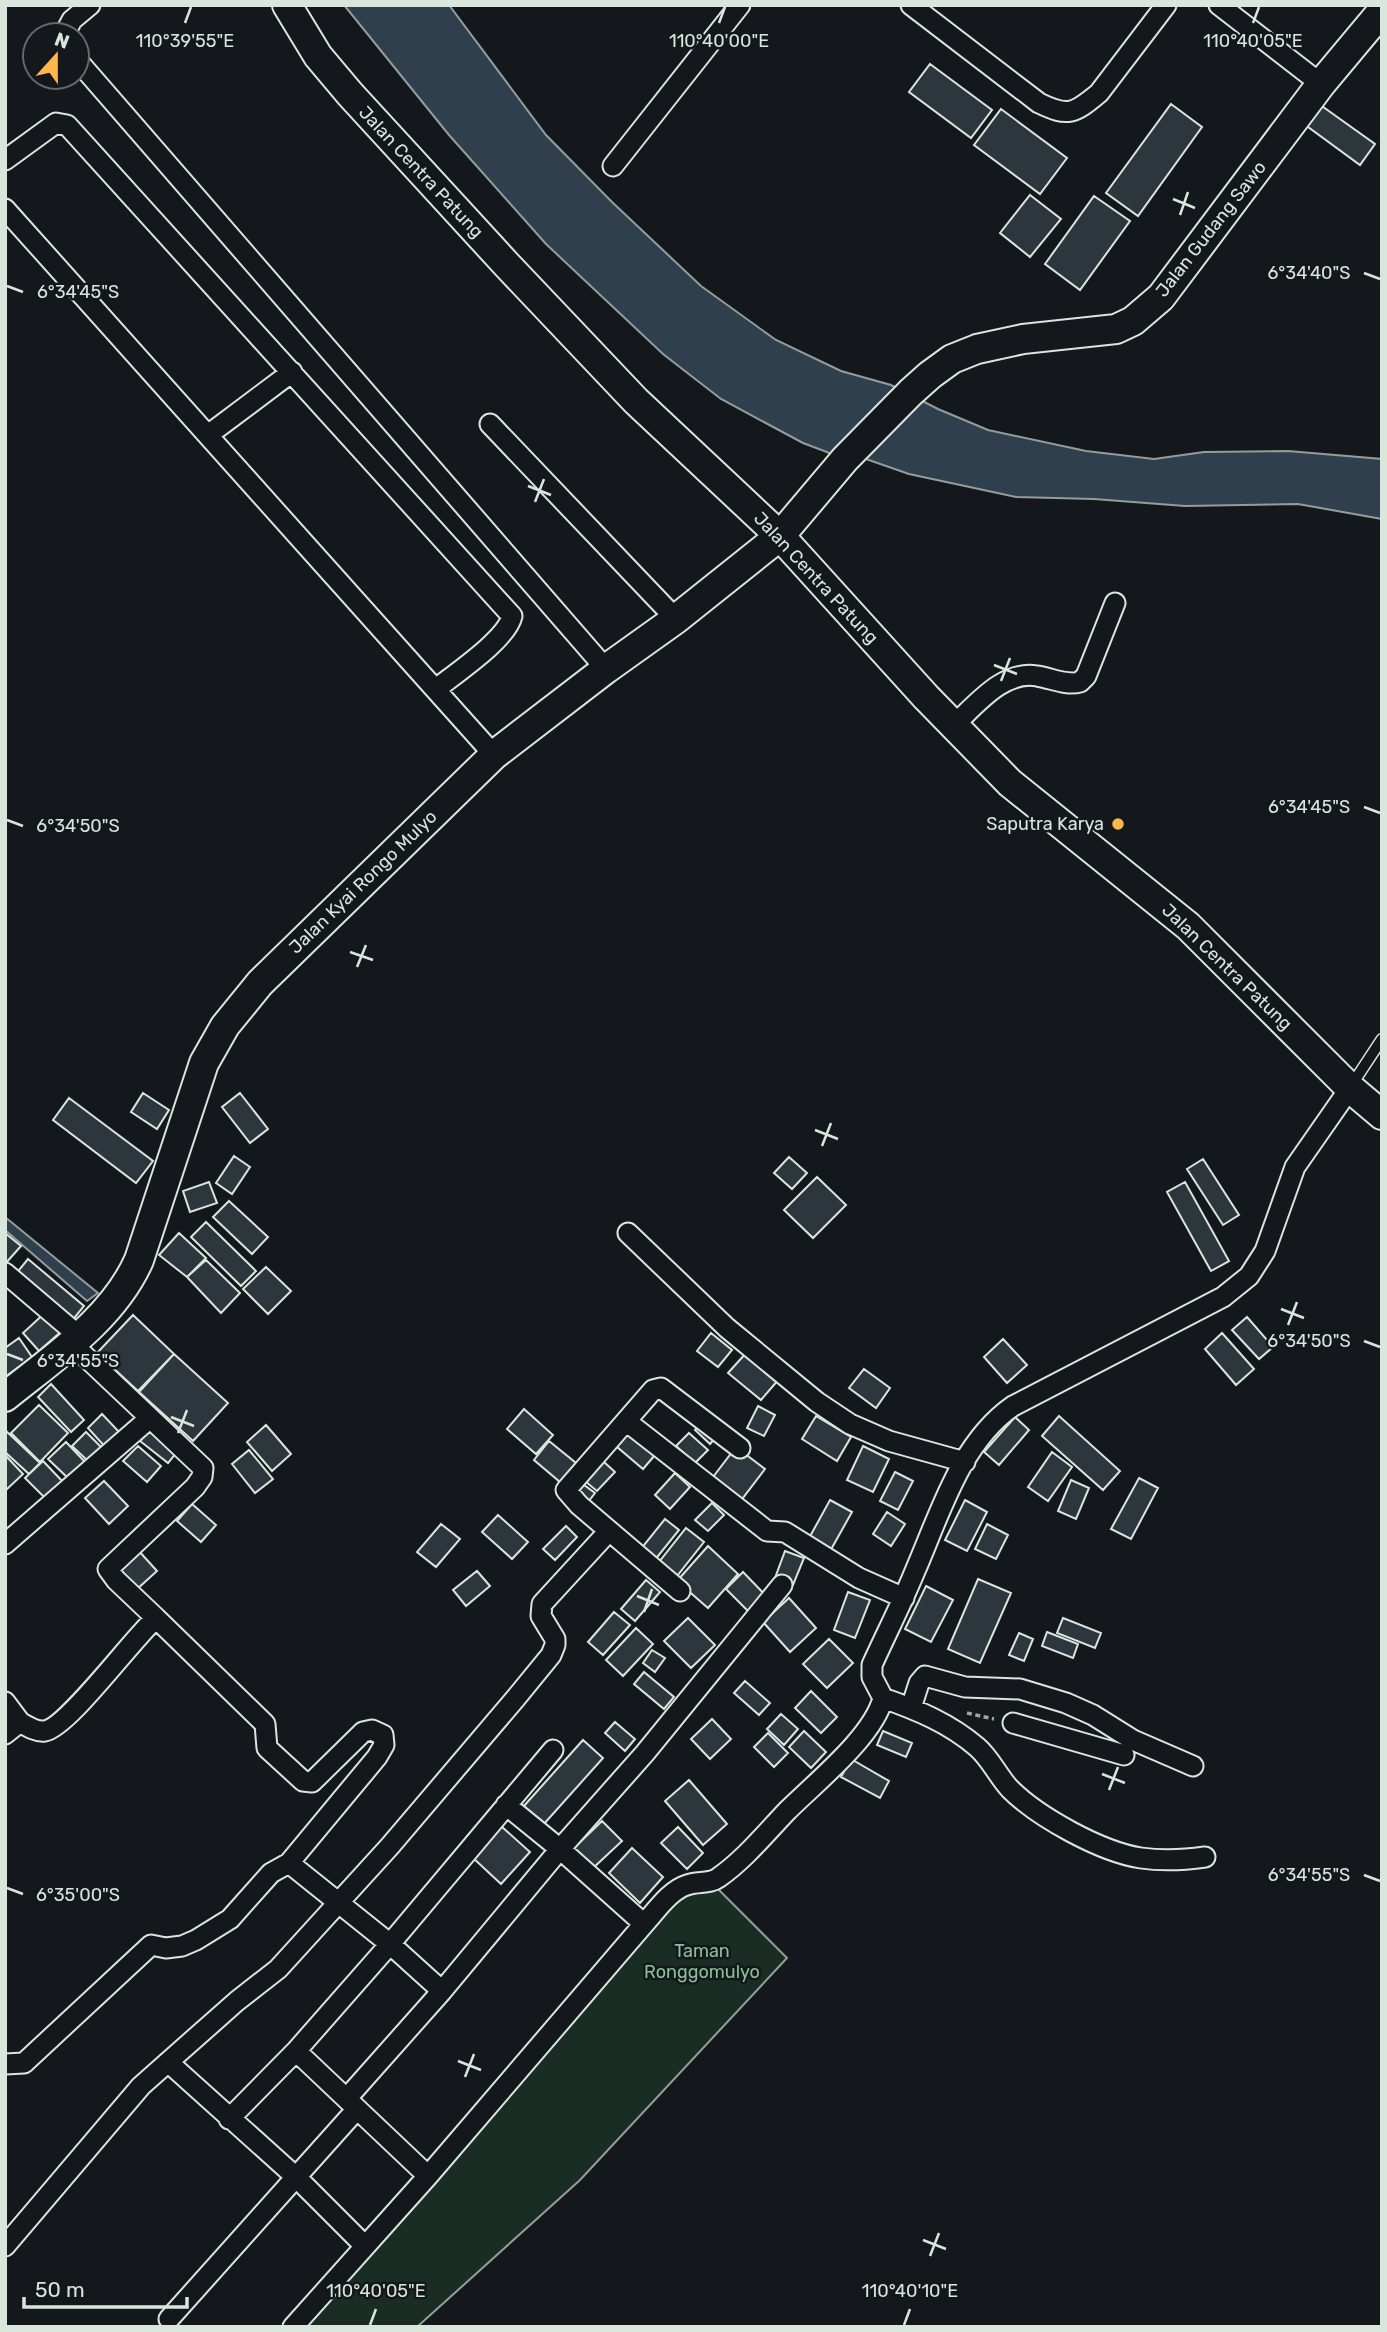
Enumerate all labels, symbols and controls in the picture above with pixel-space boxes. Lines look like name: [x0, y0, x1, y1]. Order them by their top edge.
north arrow: [21, 21, 91, 91]
text: N: [51, 27, 72, 54]
text: 110°39'55"E: [136, 30, 234, 52]
text: 110°40'00"E: [669, 30, 769, 52]
text: 110°40'05"E: [1203, 30, 1303, 52]
street label: Jalan Centra Patung: [354, 101, 488, 243]
street label: Jalan Gudang Sawo: [1151, 157, 1271, 301]
text: 6°34'40"S: [1268, 262, 1350, 284]
text: 6°34'45"S: [37, 281, 119, 303]
street label: Jalan Centra Patung: [749, 507, 883, 649]
text: 6°34'45"S: [1268, 796, 1350, 818]
street label: Jalan Kyai Rongo Mulyo: [285, 806, 441, 958]
place label: Saputra Karya: [986, 813, 1104, 835]
text: 6°34'50"S: [36, 815, 120, 837]
marker: Saputra Karya: [1110, 816, 1126, 832]
street label: Jalan Centra Patung: [1157, 899, 1297, 1035]
text: 6°34'50"S: [1267, 1330, 1351, 1352]
text: 6°34'55"S: [37, 1350, 119, 1372]
text: 6°34'55"S: [1268, 1864, 1350, 1886]
text: 6°35'00"S: [36, 1884, 120, 1906]
park label: Taman Ronggomulyo: [644, 1940, 760, 1983]
scale bar: [24, 2266, 187, 2310]
text: 50 m: [35, 2277, 85, 2302]
text: 110°40'05"E: [326, 2280, 426, 2302]
text: 110°40'10"E: [862, 2280, 958, 2302]

